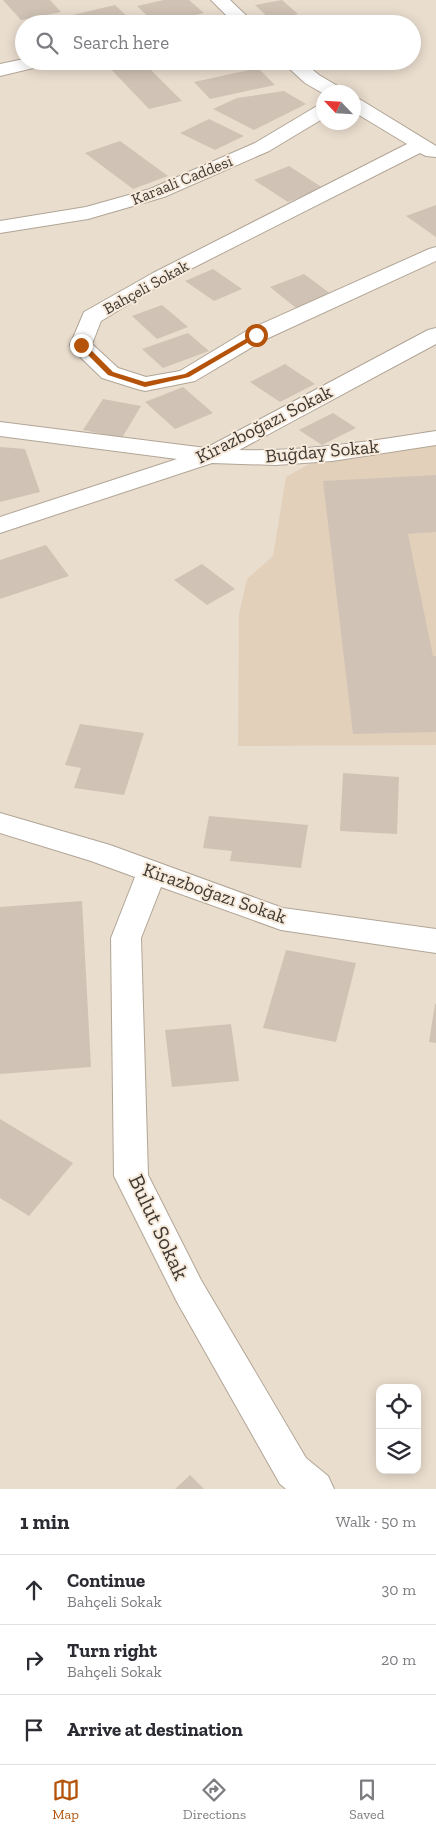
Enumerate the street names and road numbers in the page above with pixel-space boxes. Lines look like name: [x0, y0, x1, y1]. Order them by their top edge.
street label: Karaali Caddesi: [129, 151, 236, 209]
street label: Bahçeli Sokak: [100, 255, 193, 318]
street label: Kirazboğazı Sokak: [192, 380, 336, 468]
street label: Buğday Sokak: [264, 435, 380, 467]
street label: Kirazboğazı Sokak: [140, 858, 290, 928]
street label: Bulut Sokak: [123, 1170, 195, 1285]

